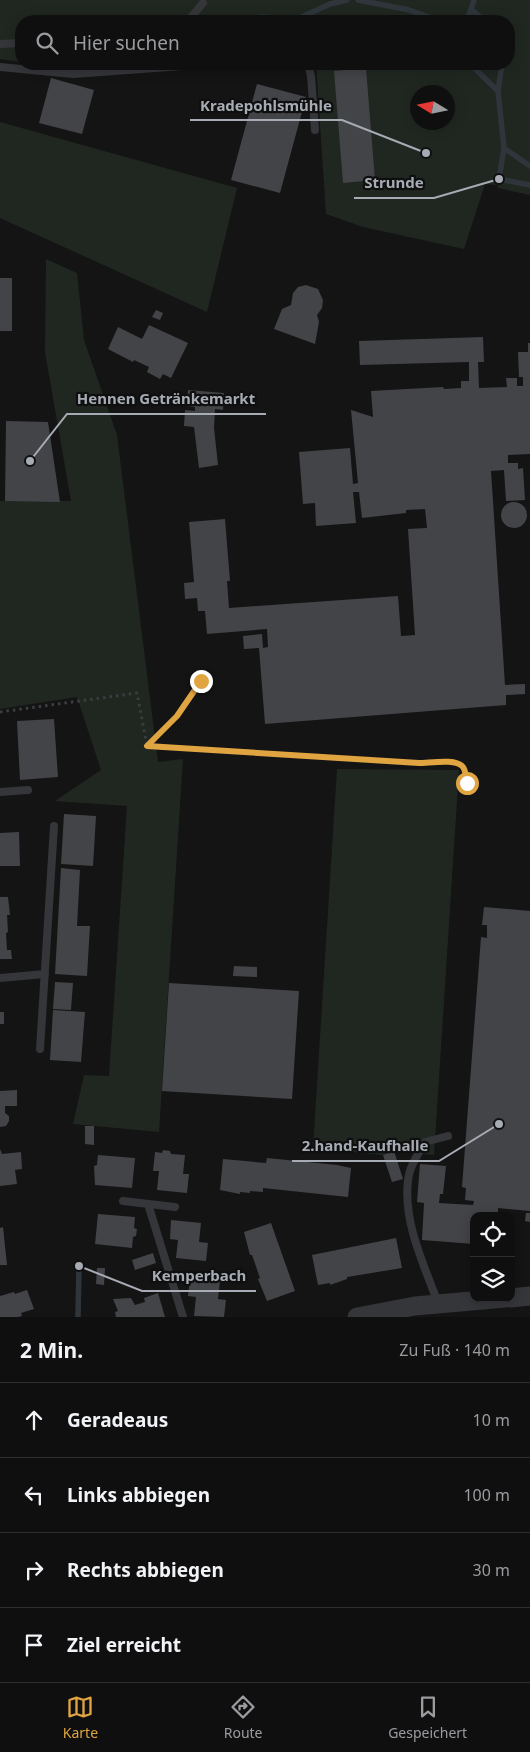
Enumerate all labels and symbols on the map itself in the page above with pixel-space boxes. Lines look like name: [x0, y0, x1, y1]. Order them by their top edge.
north arrow: [410, 85, 455, 130]
callout: Kradepohlsmühle: [190, 90, 342, 120]
text: Kradepohlsmühle: [200, 95, 332, 115]
callout: Strunde: [354, 168, 434, 198]
text: Strunde: [364, 172, 424, 192]
callout: Hennen Getränkemarkt: [67, 384, 266, 414]
text: Hennen Getränkemarkt: [77, 388, 256, 408]
route end: [190, 670, 213, 693]
route start: [456, 772, 479, 795]
callout: 2.hand-Kaufhalle: [292, 1131, 439, 1161]
text: 2.hand-Kaufhalle: [302, 1135, 428, 1155]
callout: Kemperbach: [142, 1261, 256, 1291]
text: Kemperbach: [152, 1265, 246, 1285]

